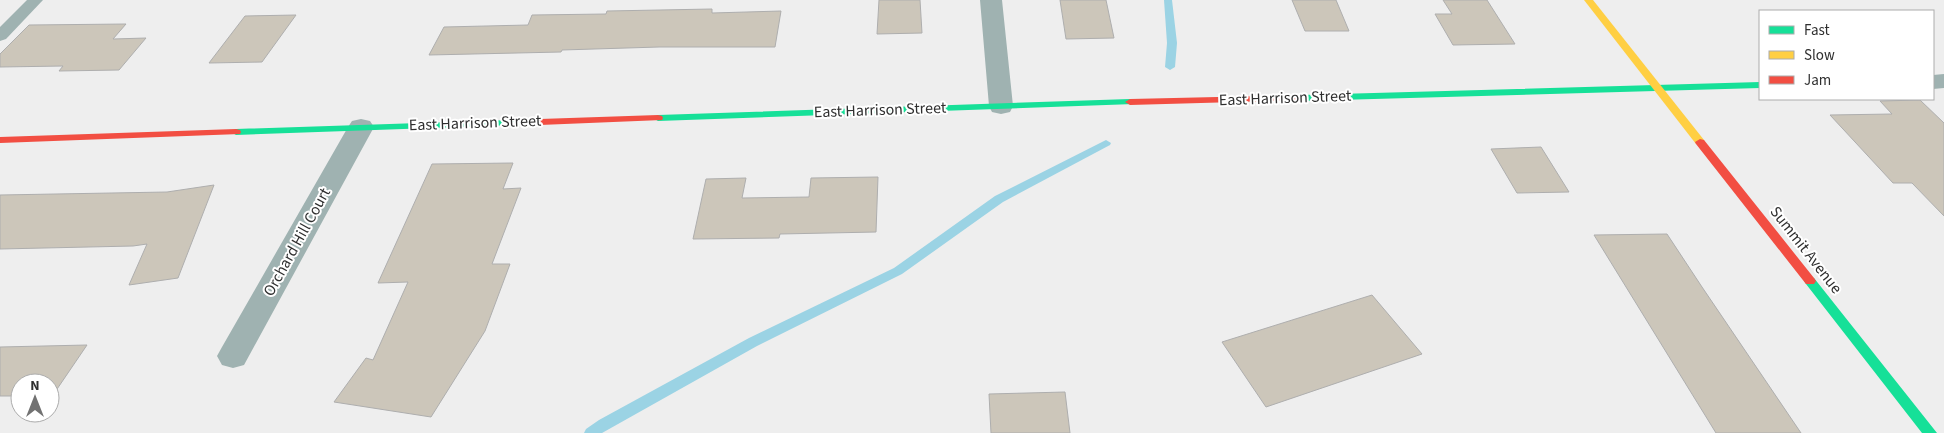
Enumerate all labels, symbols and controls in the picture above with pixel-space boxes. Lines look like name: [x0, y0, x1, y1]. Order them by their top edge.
legend: [1759, 10, 1934, 100]
text: Fast: [1804, 20, 1830, 41]
text: Slow: [1804, 45, 1835, 66]
text: Jam: [1804, 70, 1831, 91]
street label: East Harrison Street: [1218, 85, 1352, 111]
street label: East Harrison Street: [813, 97, 947, 123]
street label: East Harrison Street: [408, 110, 542, 136]
street label: Orchard Hill Court: [258, 183, 336, 300]
street label: Summit Avenue: [1765, 202, 1847, 298]
north arrow: [10, 373, 60, 423]
text: N: [30, 376, 40, 396]

